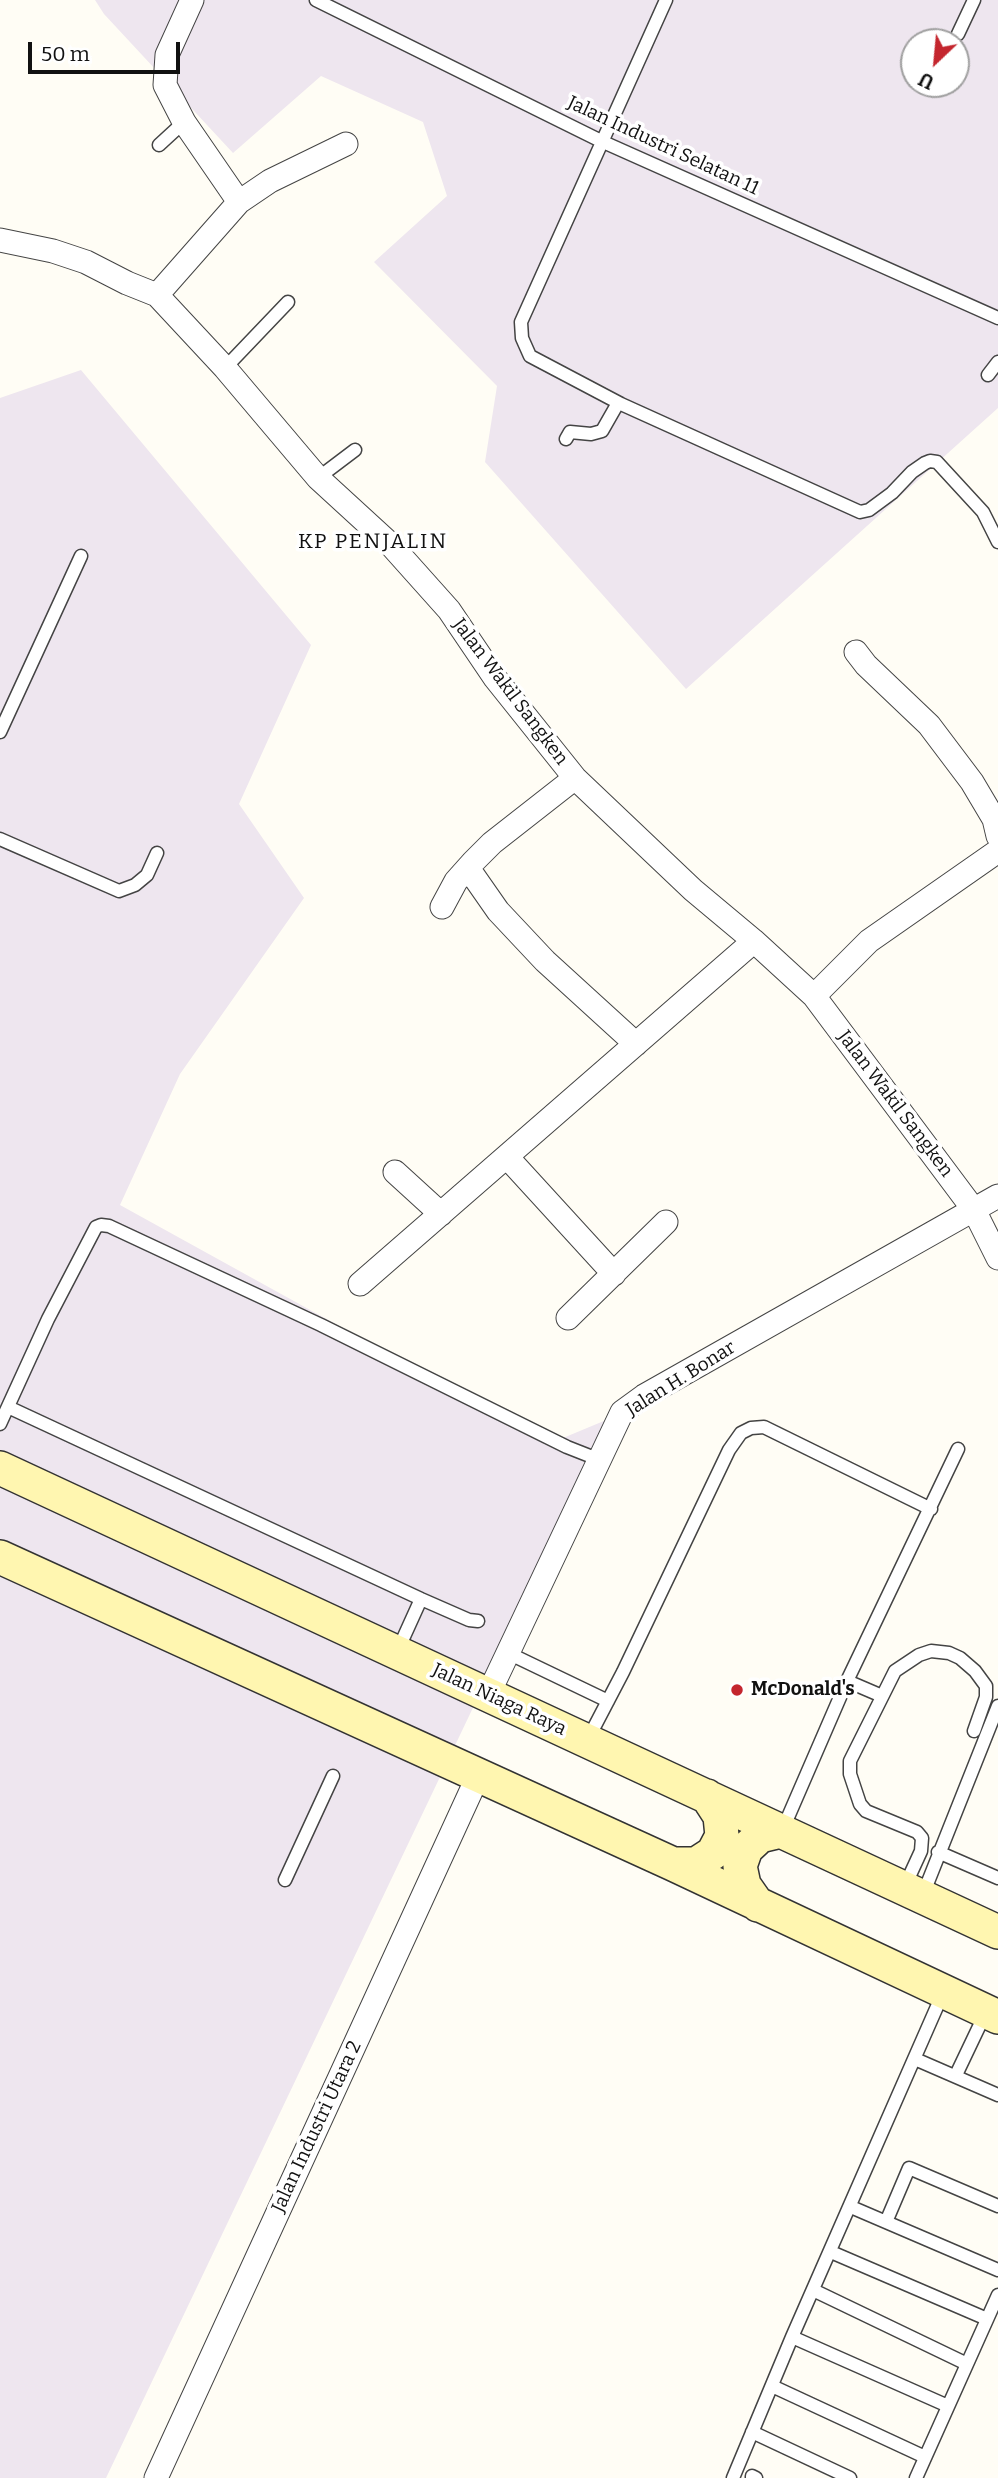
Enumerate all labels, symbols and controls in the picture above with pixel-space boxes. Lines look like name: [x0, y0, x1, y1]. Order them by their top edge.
scale bar: [32, 28, 184, 72]
north arrow: [900, 28, 970, 98]
text: 50 m: [41, 41, 90, 67]
text: U: [915, 67, 938, 94]
street label: Jalan Industri Selatan 11: [564, 92, 762, 200]
district label: KP PENJALIN: [299, 529, 447, 555]
street label: Jalan Wakil Sangken: [447, 614, 573, 770]
street label: Jalan Wakil Sangken: [832, 1026, 958, 1182]
street label: Jalan H. Bonar: [622, 1336, 740, 1422]
street label: Jalan Niaga Raya: [428, 1659, 570, 1741]
place label: McDonald's: [751, 1679, 855, 1701]
marker: McDonald's: [729, 1682, 745, 1698]
street label: Jalan Industri Utara 2: [267, 2038, 367, 2216]

